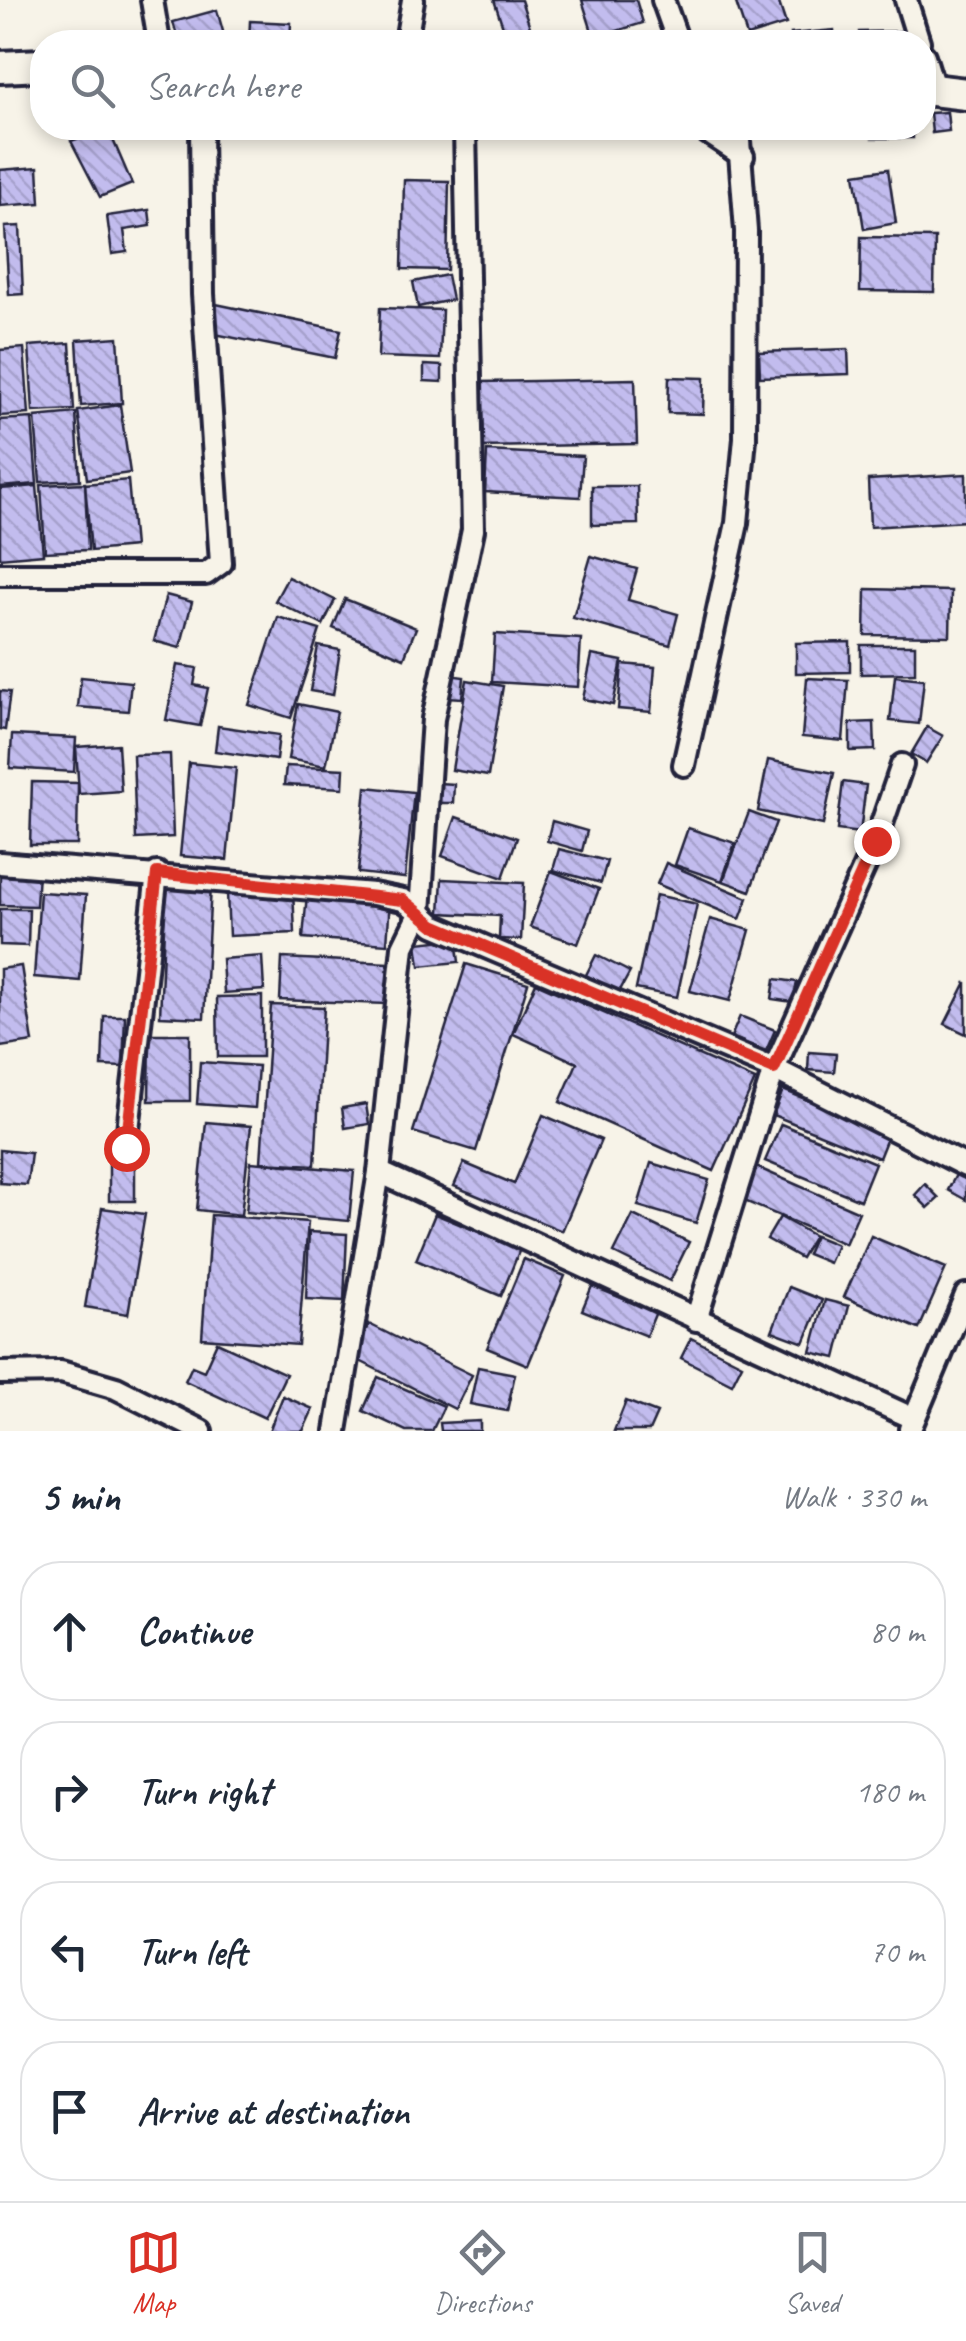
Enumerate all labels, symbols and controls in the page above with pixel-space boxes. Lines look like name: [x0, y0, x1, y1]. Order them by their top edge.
search box: [30, 30, 936, 140]
icon: search: [65, 58, 120, 113]
text: Search here: [145, 62, 300, 109]
route end: [854, 819, 900, 865]
route start: [104, 1126, 150, 1172]
text: 5 min: [40, 1470, 120, 1523]
text: Walk · 330 m: [782, 1476, 926, 1517]
icon: ahead: [42, 1604, 97, 1659]
text: Continue: [137, 1608, 251, 1655]
text: 80 m: [870, 1611, 924, 1652]
icon: right: [42, 1764, 97, 1819]
text: Turn right: [137, 1768, 271, 1815]
text: 180 m: [855, 1771, 924, 1812]
icon: left: [42, 1924, 97, 1979]
text: Turn left: [137, 1928, 247, 1975]
text: 70 m: [870, 1931, 924, 1972]
icon: arrive: [42, 2084, 97, 2139]
text: Arrive at destination: [137, 2088, 409, 2135]
tab: Map: [126, 2225, 181, 2320]
tab: Directions: [434, 2225, 532, 2320]
tab: Saved: [785, 2225, 840, 2320]

